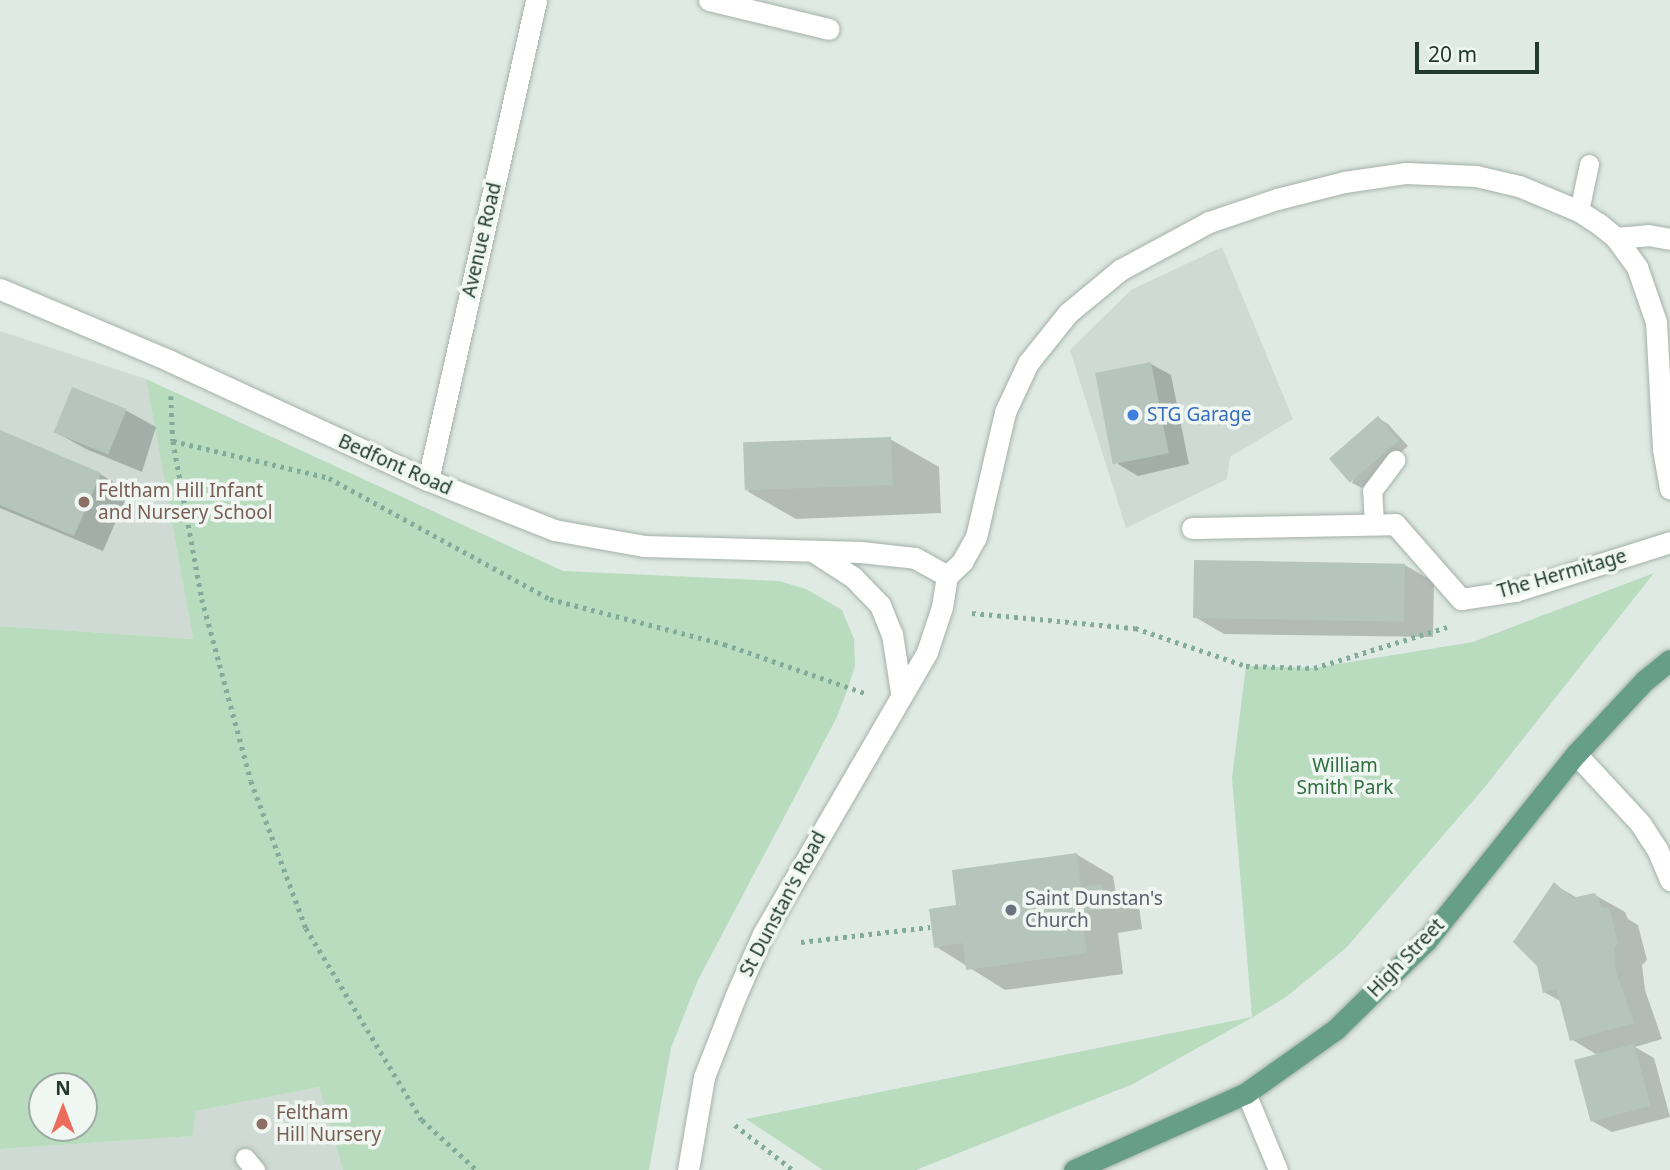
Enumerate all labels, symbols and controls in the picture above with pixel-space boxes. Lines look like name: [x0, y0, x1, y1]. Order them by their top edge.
scale bar: [1418, 28, 1542, 72]
text: 20 m: [1428, 40, 1477, 68]
street label: Avenue Road: [458, 180, 506, 300]
place label: STG Garage: [1147, 404, 1251, 426]
marker: STG Garage: [1125, 407, 1141, 423]
street label: Bedfont Road: [335, 430, 455, 500]
place label: Feltham Hill Infant and Nursery School: [98, 480, 273, 524]
marker: Feltham Hill Infant and Nursery School: [76, 494, 92, 510]
street label: The Hermitage: [1495, 545, 1629, 603]
park label: William Smith Park: [1297, 755, 1393, 799]
street label: St Dunstan's Road: [735, 828, 831, 980]
place label: Saint Dunstan's Church: [1025, 888, 1163, 932]
marker: Saint Dunstan's Church: [1003, 902, 1019, 918]
street label: High Street: [1363, 914, 1449, 1002]
north arrow: [28, 1072, 98, 1142]
text: N: [55, 1075, 71, 1101]
place label: Feltham Hill Nursery: [276, 1102, 381, 1146]
marker: Feltham Hill Nursery: [254, 1116, 270, 1132]

